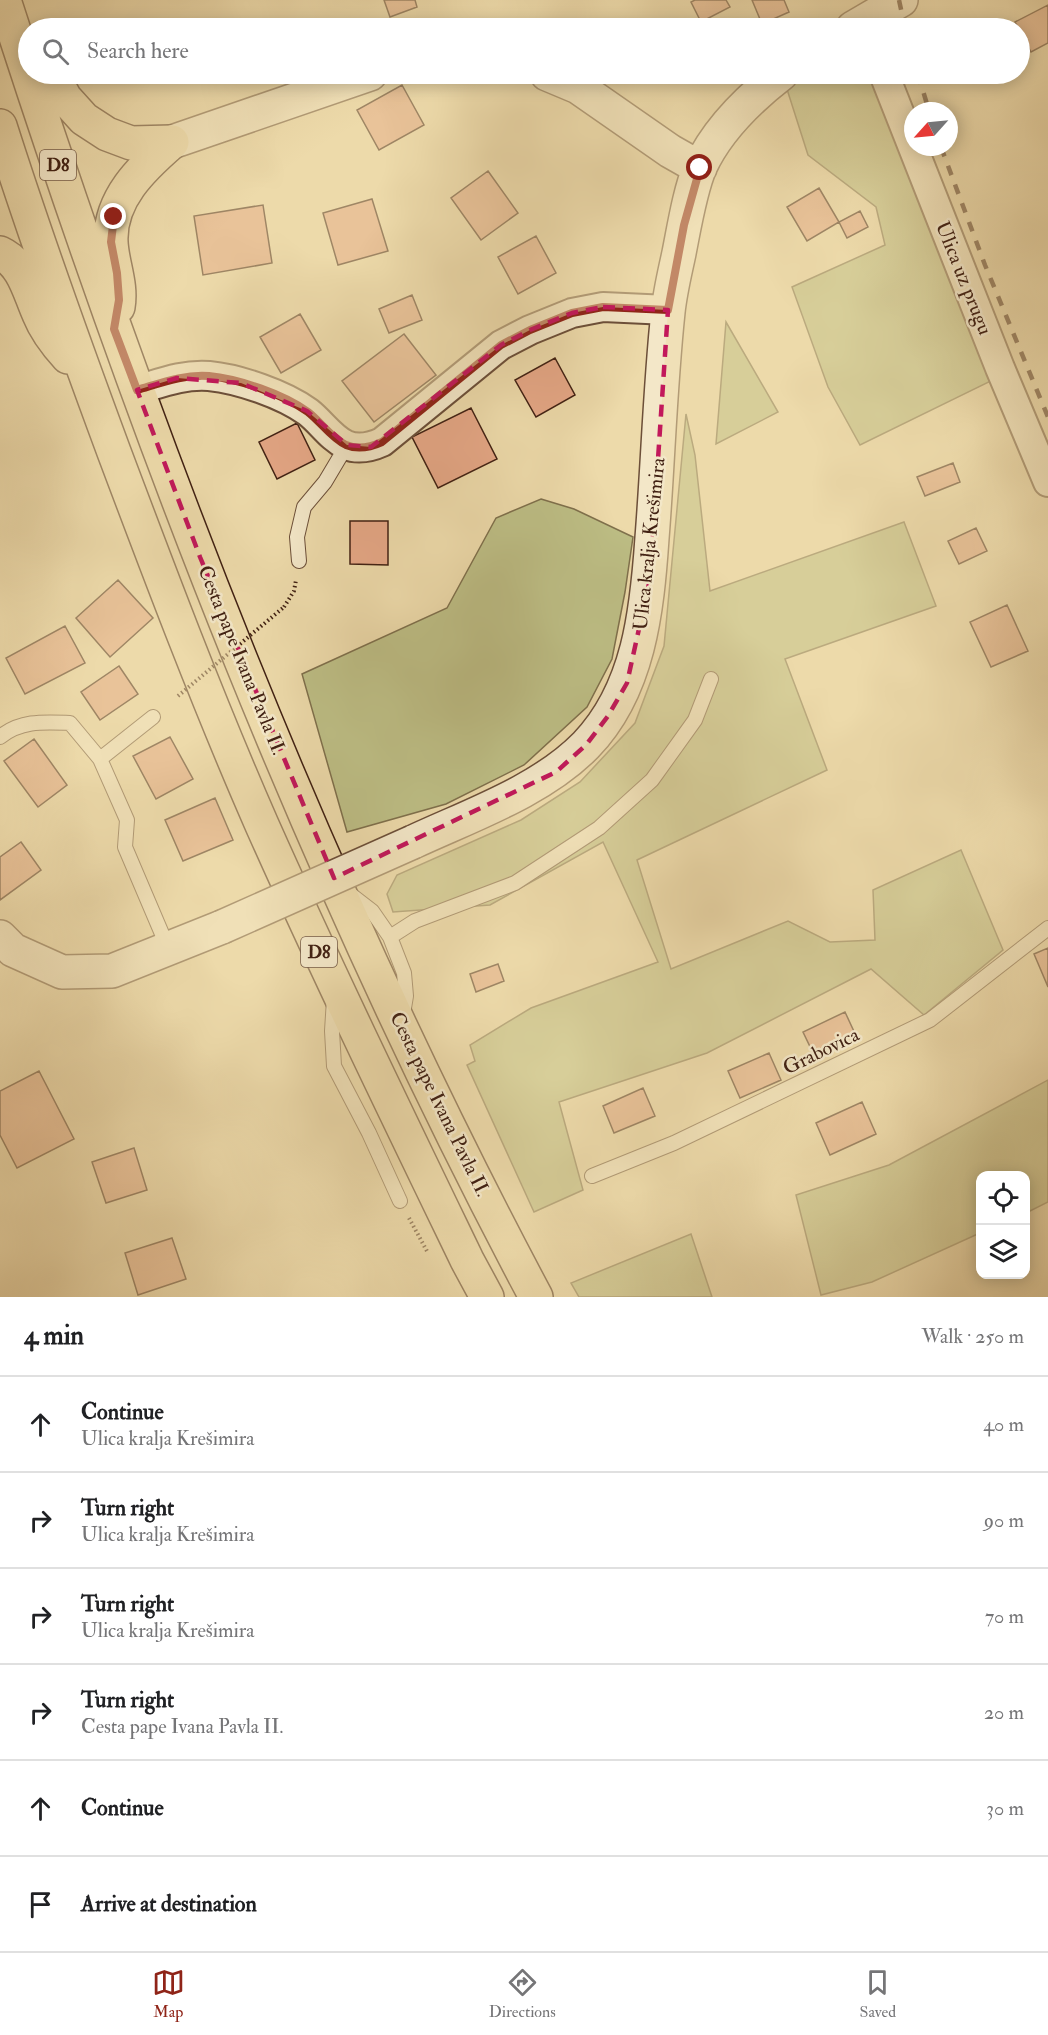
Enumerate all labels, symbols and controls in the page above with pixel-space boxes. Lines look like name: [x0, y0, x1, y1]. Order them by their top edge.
search box: [18, 18, 1030, 84]
icon: search: [39, 35, 72, 68]
text: Search here: [87, 37, 189, 65]
north arrow: [904, 102, 958, 156]
road number: D8: [40, 150, 76, 180]
route start: [686, 154, 712, 180]
route end: [100, 203, 126, 229]
street label: Ulica uz prugu: [929, 218, 998, 339]
street label: Ulica kralja Krešimira: [628, 456, 671, 632]
street label: Cesta pape Ivana Pavla II.: [192, 562, 291, 759]
road number: D8: [301, 937, 337, 967]
street label: Cesta pape Ivana Pavla II.: [384, 1008, 496, 1201]
street label: Grabovica: [779, 1021, 864, 1080]
map controls: [976, 1171, 1030, 1279]
button: locate: [976, 1171, 1030, 1225]
button: layers: [976, 1225, 1030, 1279]
text: 4 min: [24, 1320, 84, 1352]
text: Walk · 250 m: [921, 1324, 1024, 1349]
text: Continue: [81, 1398, 164, 1426]
icon: ahead: [24, 1408, 57, 1441]
text: 40 m: [983, 1412, 1024, 1437]
text: Ulica kralja Krešimira: [81, 1426, 254, 1451]
text: Turn right: [81, 1494, 174, 1522]
icon: right: [24, 1504, 57, 1537]
text: 90 m: [984, 1508, 1024, 1533]
text: Ulica kralja Krešimira: [81, 1522, 254, 1547]
text: Turn right: [81, 1590, 174, 1618]
icon: right: [24, 1600, 57, 1633]
text: 70 m: [985, 1604, 1024, 1629]
text: Ulica kralja Krešimira: [81, 1618, 254, 1643]
text: Turn right: [81, 1686, 174, 1714]
icon: right: [24, 1696, 57, 1729]
text: 20 m: [984, 1700, 1024, 1725]
text: Cesta pape Ivana Pavla II.: [81, 1714, 283, 1739]
icon: ahead: [24, 1792, 57, 1825]
text: Continue: [81, 1794, 164, 1822]
text: 30 m: [986, 1796, 1024, 1821]
icon: arrive: [24, 1888, 57, 1921]
text: Arrive at destination: [81, 1890, 257, 1918]
tab: Map: [152, 1966, 185, 2022]
tab: Directions: [489, 1966, 556, 2022]
tab: Saved: [860, 1966, 896, 2022]

